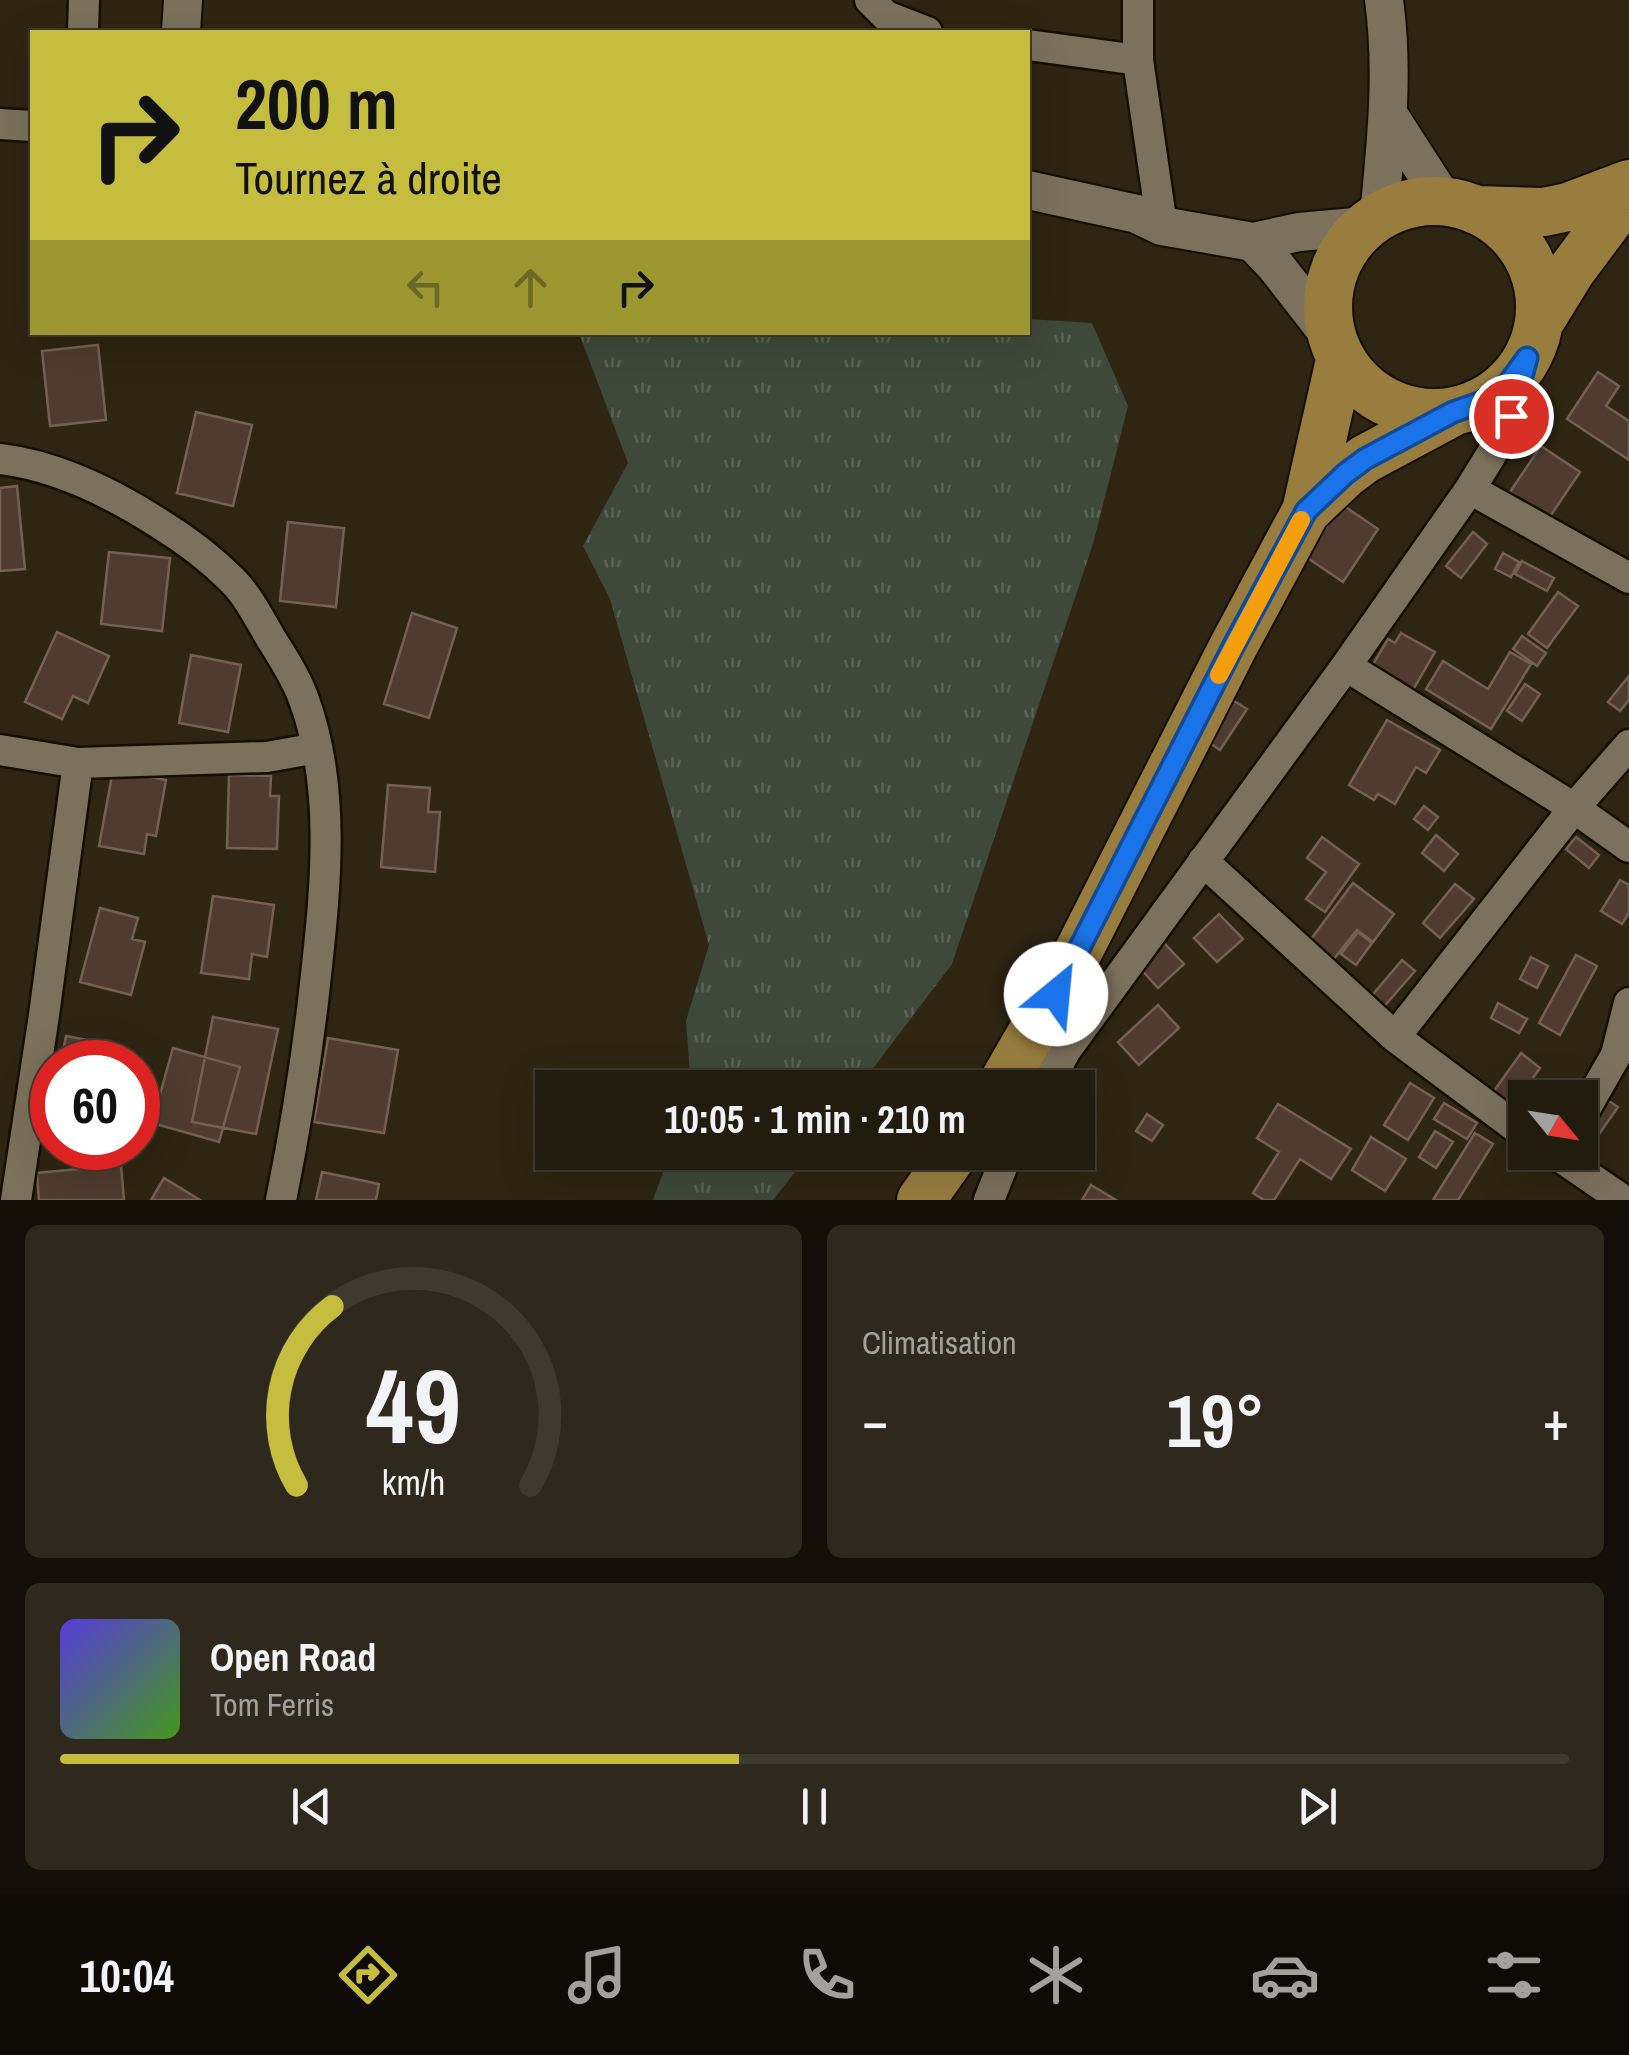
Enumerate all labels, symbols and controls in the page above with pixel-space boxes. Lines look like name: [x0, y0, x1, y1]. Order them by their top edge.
text: 200 m: [235, 57, 398, 151]
icon: right: [70, 70, 200, 200]
text: Tournez à droite: [235, 147, 502, 208]
icon: left: [398, 260, 453, 315]
icon: ahead: [503, 260, 558, 315]
icon: right: [608, 260, 663, 315]
pin: [1469, 374, 1554, 459]
icon: arrive: [1484, 389, 1539, 444]
position arrow: [1004, 942, 1108, 1046]
speed limit sign: 60: [30, 1040, 160, 1170]
north arrow: [1508, 1080, 1598, 1170]
map controls: [1508, 1080, 1598, 1170]
text: 10:05 · 1 min · 210 m: [664, 1094, 966, 1145]
text: Climatisation: [862, 1321, 1017, 1364]
text: 49: [366, 1335, 461, 1475]
text: 19°: [1166, 1369, 1265, 1470]
text: −: [862, 1383, 888, 1457]
text: +: [1543, 1383, 1569, 1457]
text: km/h: [382, 1458, 445, 1506]
text: Open Road: [210, 1632, 376, 1683]
text: Tom Ferris: [210, 1683, 334, 1726]
icon: previous: [284, 1779, 339, 1834]
icon: pause: [787, 1779, 842, 1834]
icon: next: [1290, 1779, 1345, 1834]
icon: directions: [333, 1940, 403, 2010]
icon: music: [562, 1940, 632, 2010]
icon: phone: [792, 1940, 862, 2010]
icon: climate: [1021, 1940, 1091, 2010]
icon: car: [1250, 1940, 1320, 2010]
icon: filters: [1479, 1940, 1549, 2010]
text: 10:04: [80, 1945, 174, 2006]

